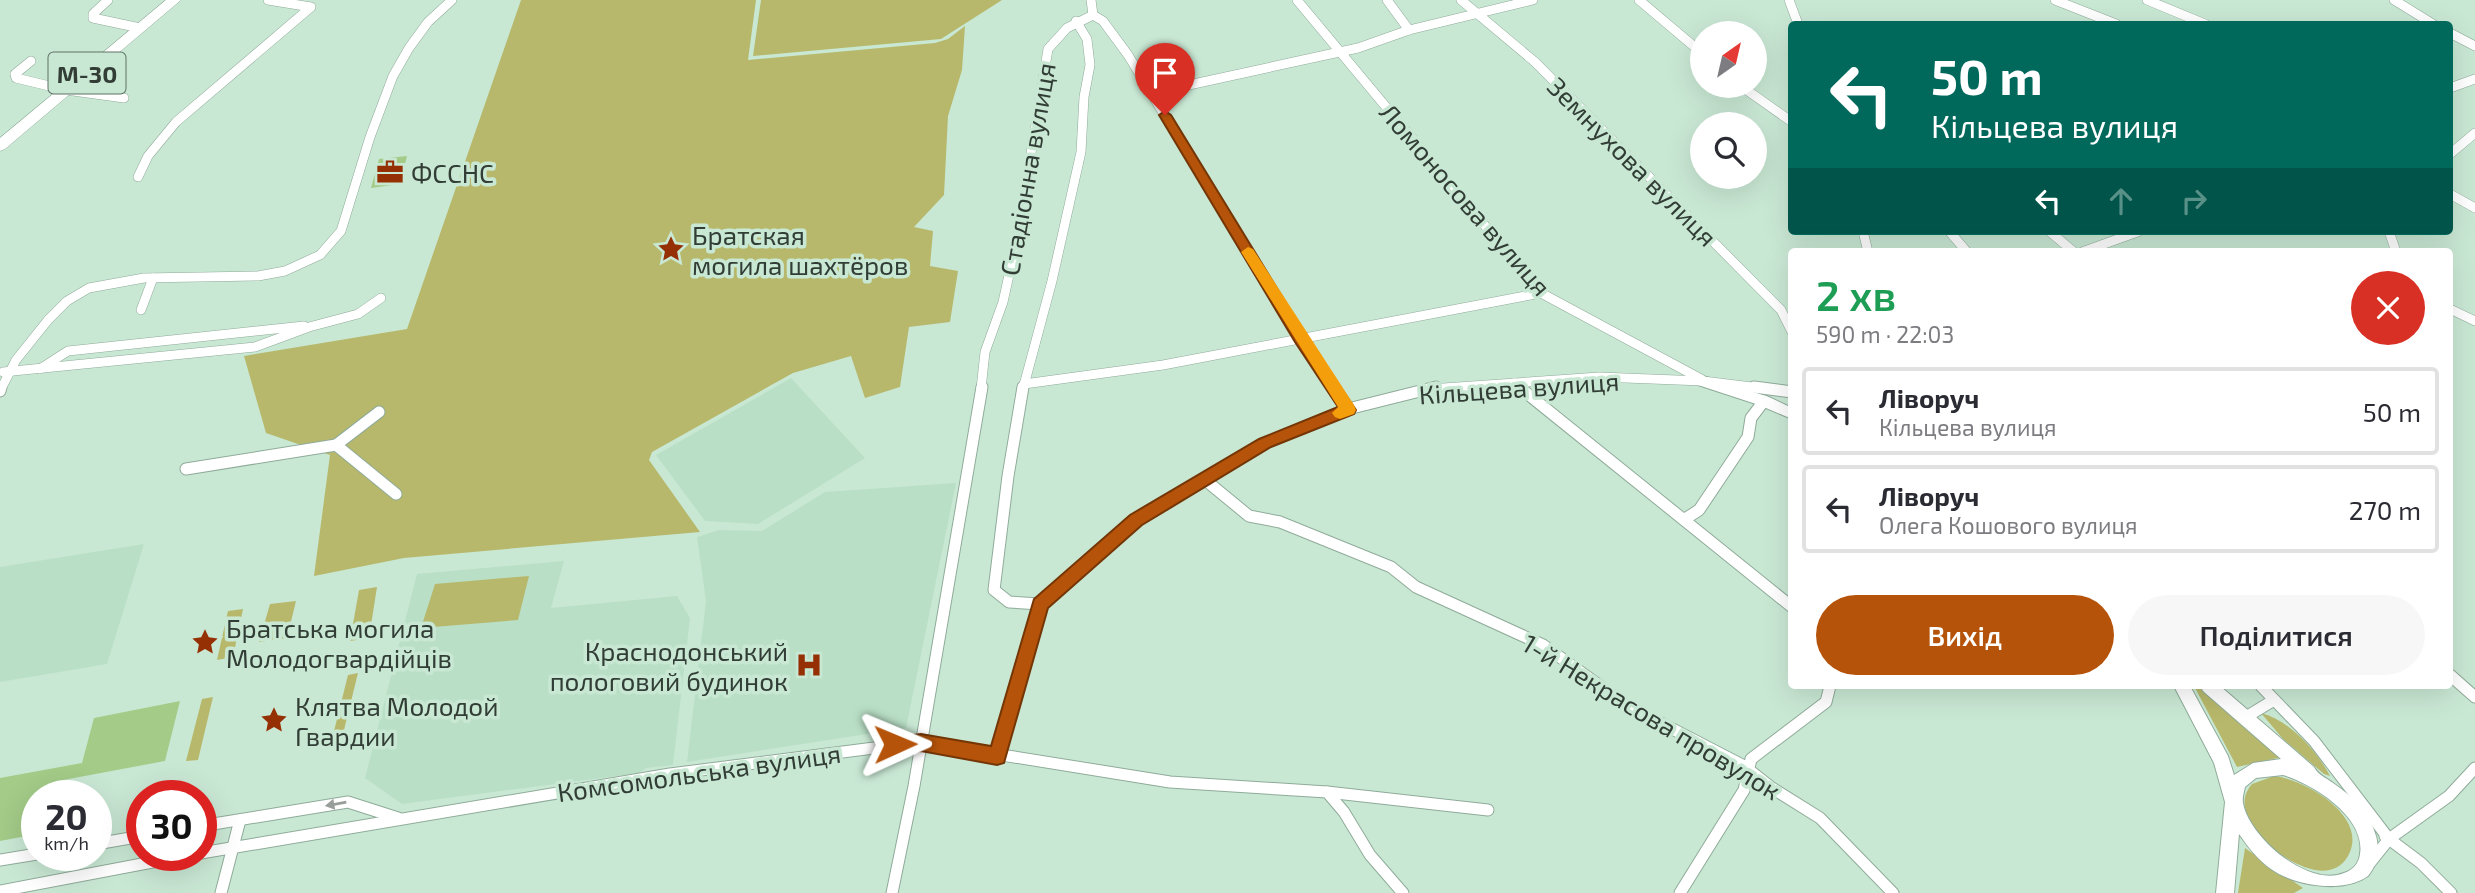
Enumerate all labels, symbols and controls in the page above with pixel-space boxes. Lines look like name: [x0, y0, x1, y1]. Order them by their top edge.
north arrow: [1690, 21, 1768, 98]
map controls: [1690, 21, 1767, 189]
pin: [1135, 43, 1195, 115]
text: 50 m: [1931, 46, 2043, 105]
icon: left: [1816, 49, 1907, 140]
road number: М-30: [48, 52, 126, 94]
icon: arrive: [1146, 54, 1184, 92]
street label: Стадіонна вулиця: [993, 60, 1062, 278]
street label: Земнухова вулиця: [1541, 70, 1724, 253]
street label: Ломоносова вулиця: [1373, 97, 1558, 302]
text: Кільцева вулиця: [1931, 106, 2178, 144]
button: search: [1690, 112, 1767, 189]
office icon: ФССНС: [375, 157, 405, 187]
place label: ФССНС: [411, 157, 494, 188]
icon: left: [2029, 182, 2067, 220]
icon: ahead: [2102, 182, 2140, 220]
icon: right: [2175, 182, 2213, 220]
place label: Братская могила шахтёров: [692, 219, 908, 280]
place icon: Братская могила шахтёров: [656, 234, 686, 264]
text: 2 хв: [1816, 269, 1896, 319]
button: close: [2351, 271, 2425, 345]
text: 590 m · 22:03: [1816, 320, 1954, 348]
street label: Кільцева вулиця: [1418, 365, 1620, 410]
text: Ліворуч: [1879, 382, 1979, 413]
icon: left: [1820, 392, 1858, 430]
text: 50 m: [2363, 396, 2421, 427]
text: Кільцева вулиця: [1879, 413, 2057, 441]
text: Ліворуч: [1879, 480, 1979, 511]
icon: left: [1820, 490, 1858, 528]
text: 270 m: [2349, 494, 2421, 525]
text: Олега Кошового вулиця: [1879, 511, 2138, 539]
button: Вихід: [1816, 595, 2114, 675]
button: Поділитися: [2128, 595, 2425, 675]
place label: Братська могила Молодогвардійців: [226, 612, 452, 673]
place icon: Братська могила Молодогвардійців: [190, 627, 220, 657]
street label: 1-й Некрасова провулок: [1517, 627, 1787, 806]
place label: Краснодонський пологовий будинок: [550, 635, 788, 697]
hospital icon: Краснодонський пологовий будинок: [794, 650, 824, 680]
place label: Клятва Молодой Гвардии: [295, 690, 498, 751]
place icon: Клятва Молодой Гвардии: [259, 705, 289, 735]
position arrow: [858, 707, 932, 781]
street label: Комсомольська вулиця: [555, 737, 843, 808]
speed limit sign: 30: [126, 780, 217, 871]
text: 20: [45, 795, 88, 837]
one-way arrow: [325, 799, 347, 810]
text: km/h: [44, 832, 89, 854]

